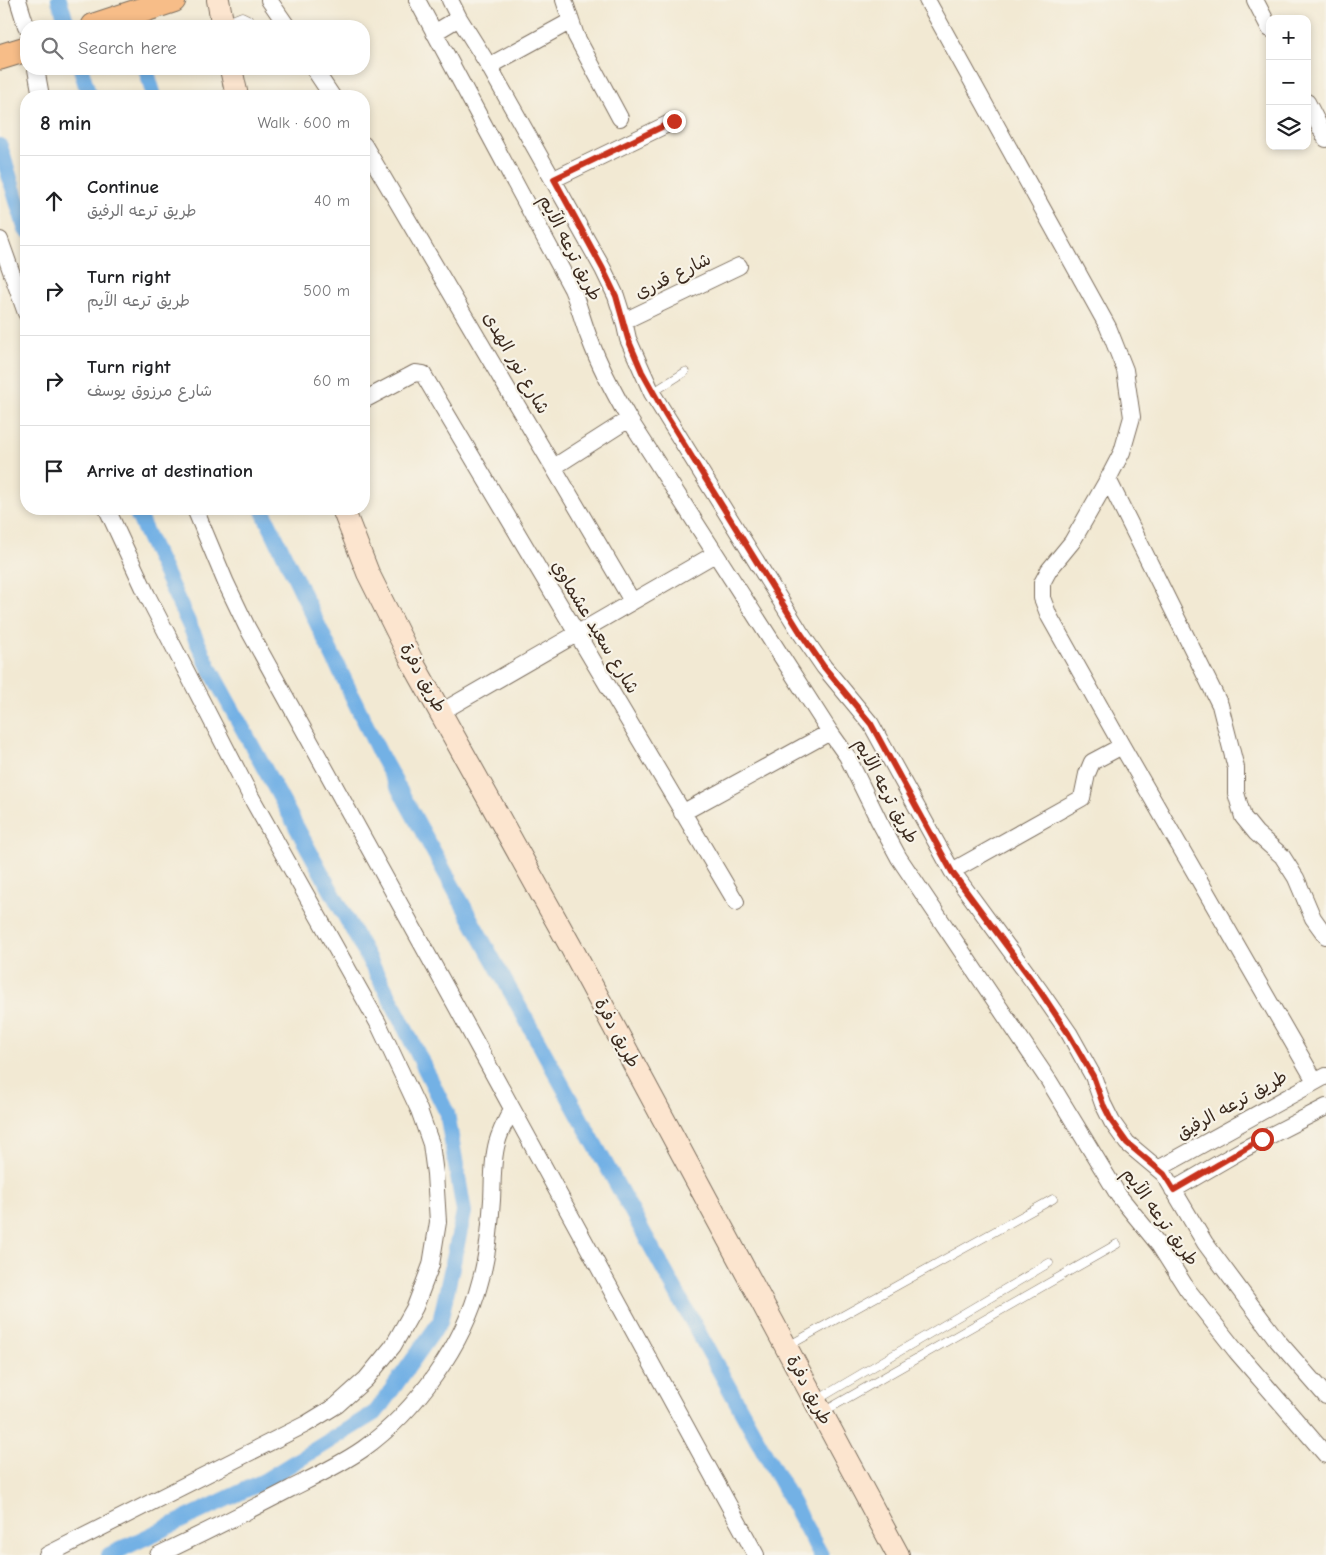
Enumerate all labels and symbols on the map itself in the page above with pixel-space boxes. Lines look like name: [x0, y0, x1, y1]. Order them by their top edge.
route end: [663, 110, 686, 133]
street label: طريق ترعه الآيم: [532, 191, 607, 306]
street label: شارع قدرى: [632, 249, 715, 304]
street label: شارع نور الهدى: [477, 308, 554, 418]
street label: شارع سعيد عشماوي: [545, 557, 643, 698]
street label: طريق دفرة: [395, 640, 451, 716]
street label: طريق ترعه الآيم: [847, 734, 923, 849]
street label: طريق دفرة: [590, 995, 644, 1071]
street label: طريق ترعه الرفيق: [1173, 1066, 1291, 1144]
route start: [1251, 1128, 1274, 1151]
street label: طريق ترعه الآيم: [1115, 1163, 1203, 1272]
street label: طريق دفرة: [782, 1352, 836, 1428]

